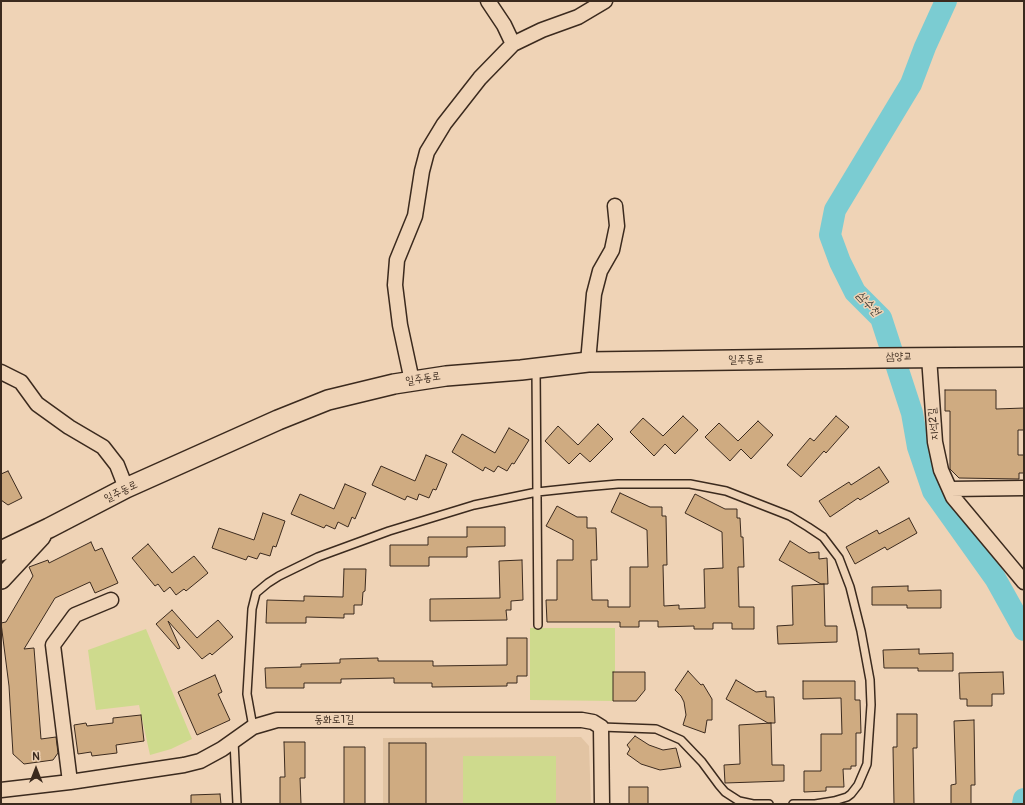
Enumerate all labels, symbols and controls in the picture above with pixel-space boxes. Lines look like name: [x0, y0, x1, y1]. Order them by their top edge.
water label: 삼수천: [853, 288, 883, 320]
street label: 삼양교: [886, 350, 912, 364]
street label: 일주동로: [728, 353, 764, 367]
street label: 일주동로: [404, 370, 442, 388]
street label: 지석2길: [926, 407, 942, 441]
street label: 일주동로: [102, 478, 140, 506]
street label: 동화로1길: [314, 713, 354, 727]
north arrow: [16, 749, 56, 789]
text: N: [32, 750, 40, 763]

